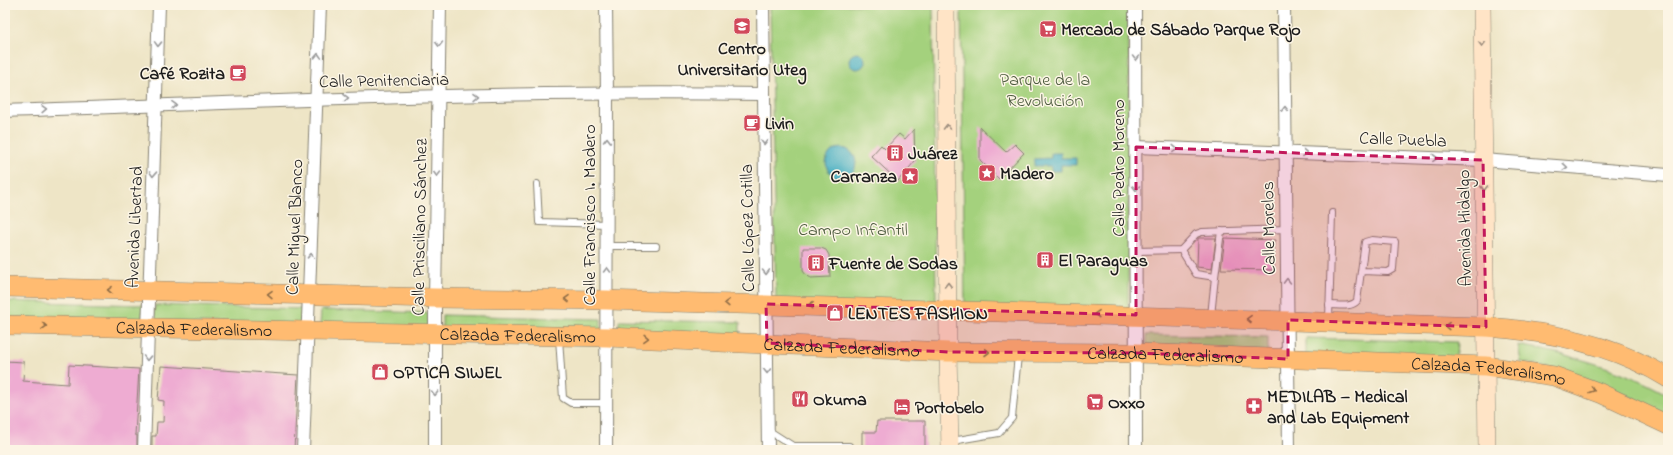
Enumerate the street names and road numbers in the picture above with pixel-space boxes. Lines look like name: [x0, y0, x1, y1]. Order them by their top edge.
street label: Calle Penitenciaria: [319, 68, 449, 96]
street label: Calle Pedro Moreno: [1107, 99, 1133, 237]
street label: Calle Francisco I. Madero: [578, 124, 604, 306]
street label: Calle Puebla: [1359, 126, 1447, 156]
street label: Calle Prisciliano Sánchez: [406, 138, 436, 316]
street label: Calle Miguel Blanco: [281, 158, 312, 296]
street label: Calle López Cotilla: [735, 164, 763, 292]
street label: Avenida Libertad: [121, 166, 151, 289]
street label: Avenida Hidalgo: [1452, 169, 1481, 287]
street label: Calle Morelos: [1256, 181, 1284, 275]
street label: Calzada Federalismo: [115, 316, 272, 345]
street label: Calzada Federalismo: [439, 323, 596, 352]
street label: Calzada Federalismo: [763, 333, 920, 366]
street label: Calzada Federalismo: [1087, 342, 1244, 372]
street label: Calzada Federalismo: [1411, 352, 1570, 394]

